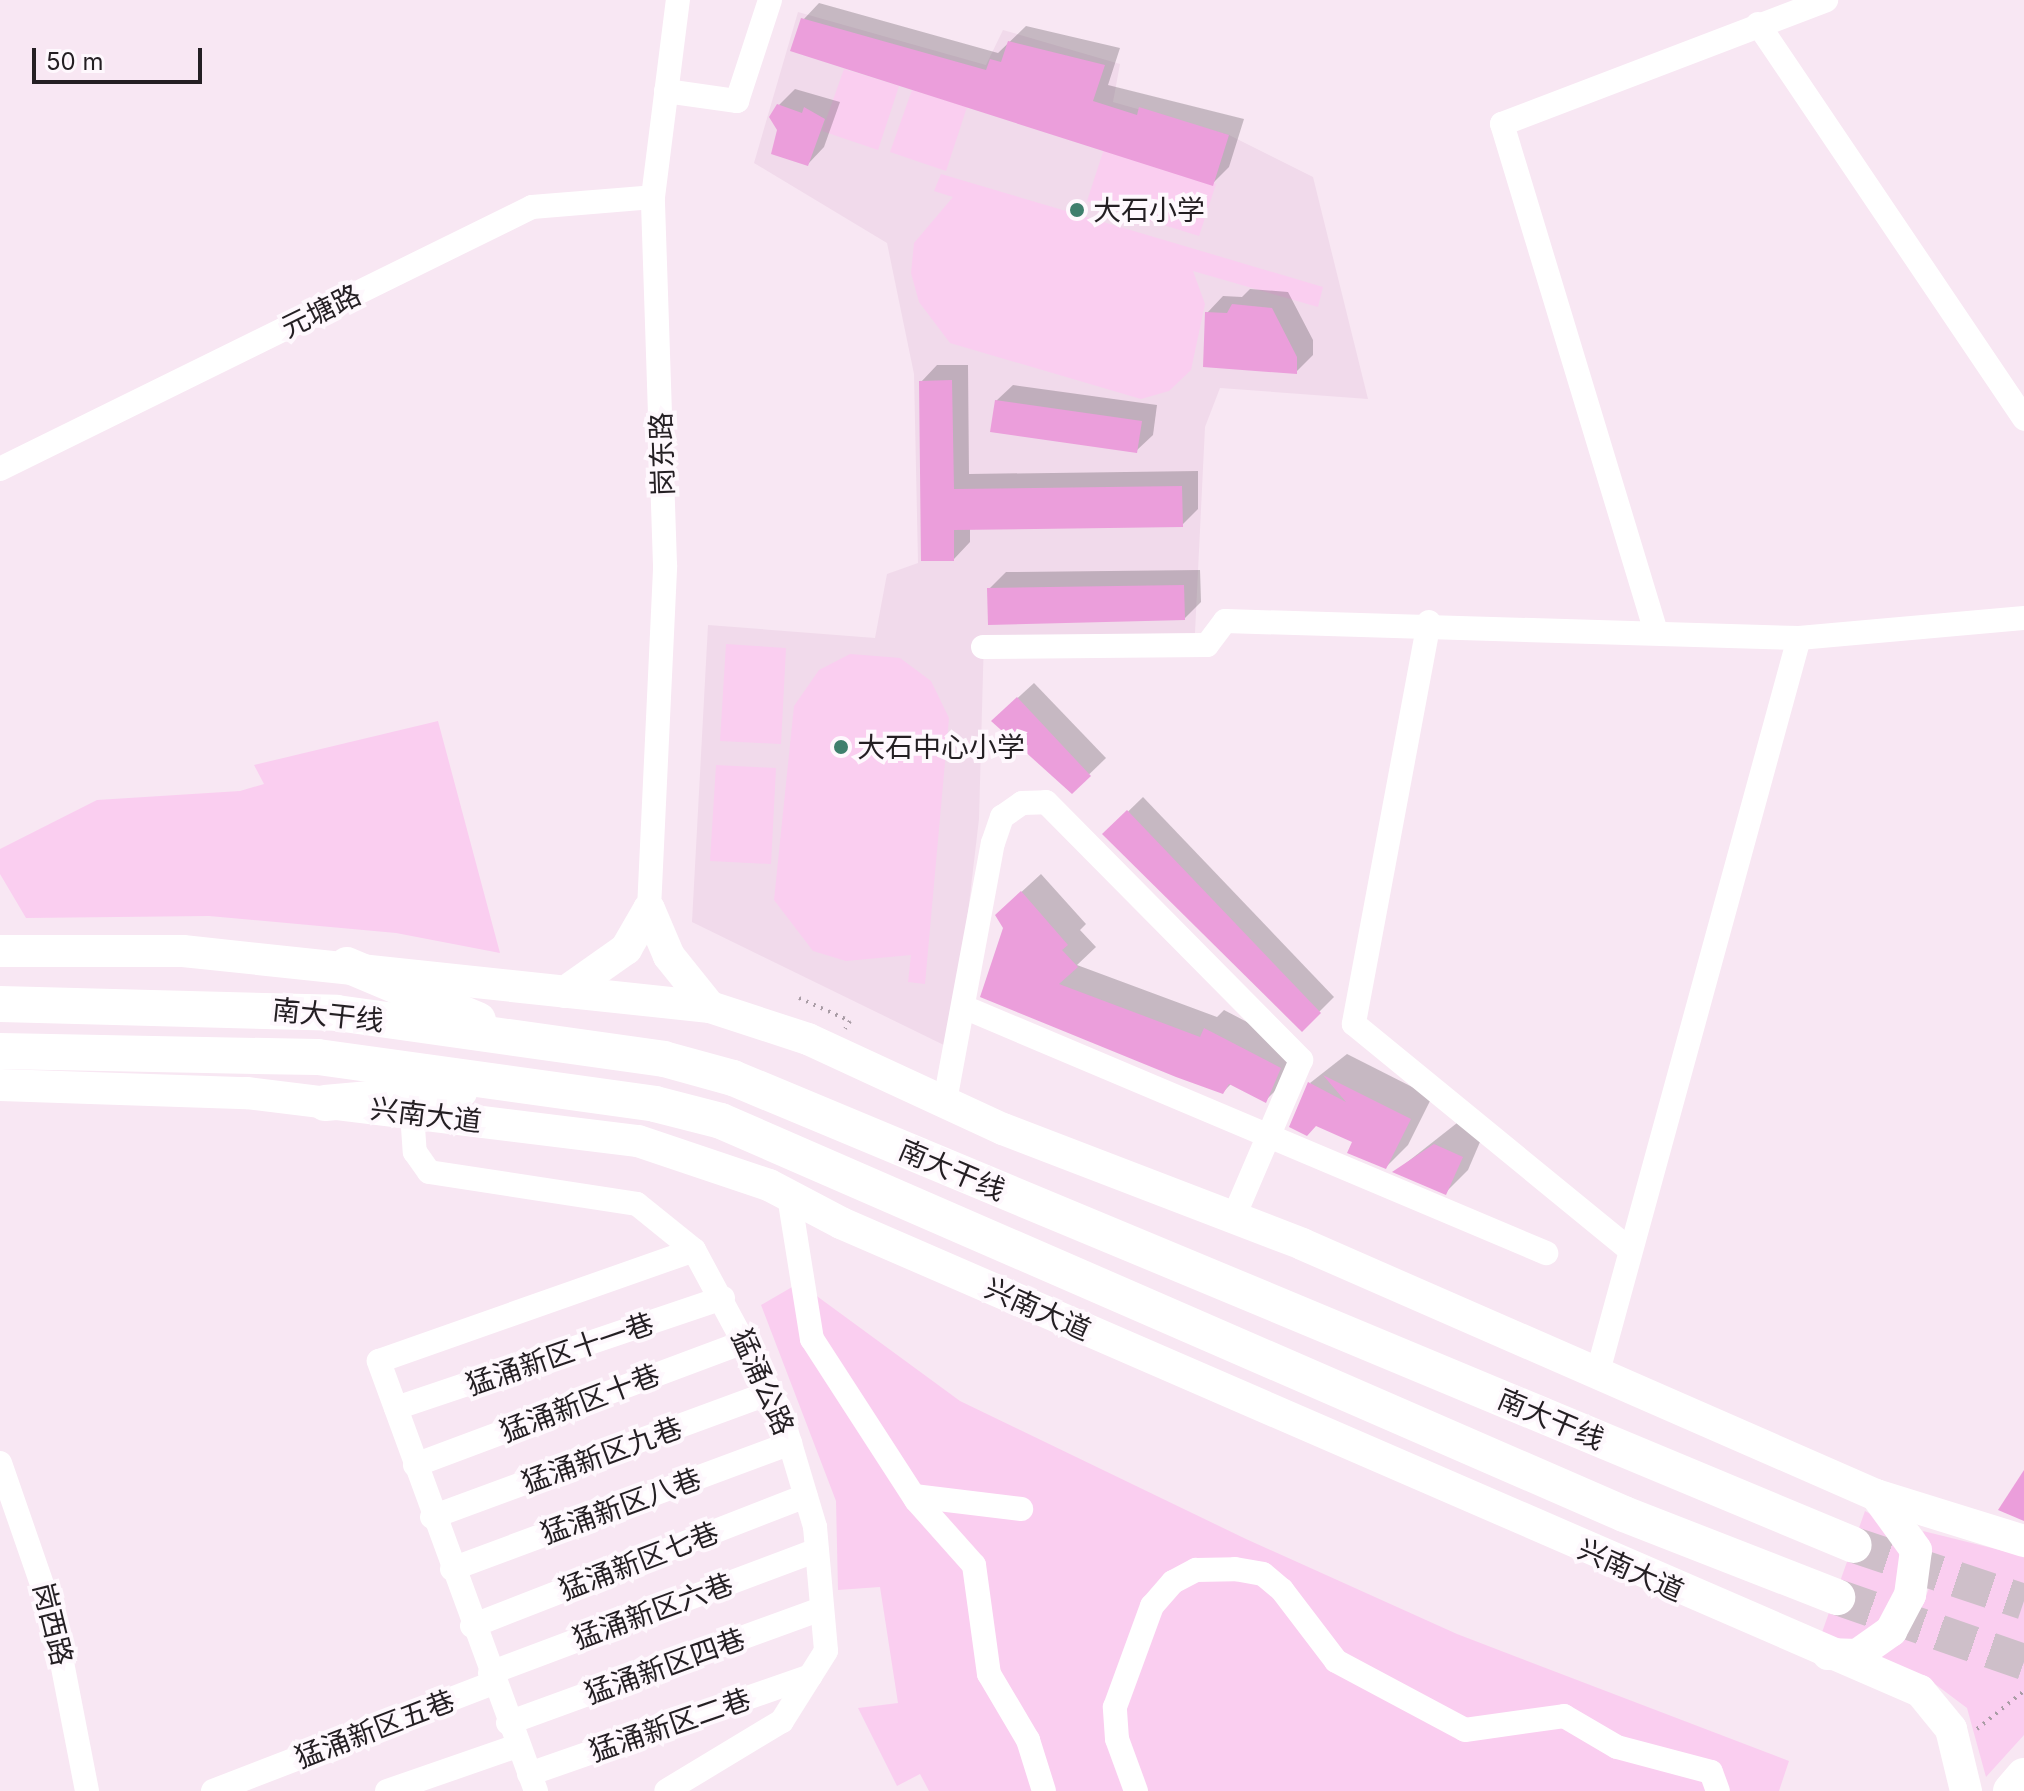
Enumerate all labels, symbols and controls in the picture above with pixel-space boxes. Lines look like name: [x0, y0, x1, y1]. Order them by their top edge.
scale bar: [36, 32, 206, 82]
text: 50 m: [46, 47, 104, 76]
place label: 大石小学: [1093, 193, 1205, 227]
marker: 大石小学: [1068, 201, 1086, 219]
street label: 元塘路: [276, 277, 366, 345]
street label: 岗东路: [644, 411, 680, 497]
place label: 大石中心小学: [857, 730, 1025, 764]
marker: 大石中心小学: [832, 738, 850, 756]
street label: 南大干线: [271, 992, 385, 1038]
street label: 兴南大道: [368, 1092, 484, 1138]
street label: 南大干线: [894, 1133, 1010, 1207]
street label: 兴南大道: [980, 1271, 1096, 1347]
street label: 猛涌新区十一巷: [462, 1306, 658, 1402]
street label: 猛涌公路: [725, 1324, 801, 1440]
street label: 猛涌新区十巷: [496, 1357, 664, 1449]
street label: 南大干线: [1493, 1382, 1609, 1456]
street label: 猛涌新区九巷: [517, 1410, 687, 1500]
street label: 猛涌新区八巷: [536, 1461, 706, 1551]
street label: 猛涌新区七巷: [555, 1515, 723, 1607]
street label: 兴南大道: [1573, 1532, 1689, 1608]
street label: 猛涌新区六巷: [568, 1566, 738, 1656]
street label: 岗西路: [27, 1579, 79, 1669]
street label: 猛涌新区四巷: [580, 1621, 750, 1711]
street label: 猛涌新区二巷: [585, 1682, 755, 1768]
street label: 猛涌新区五巷: [291, 1683, 459, 1775]

